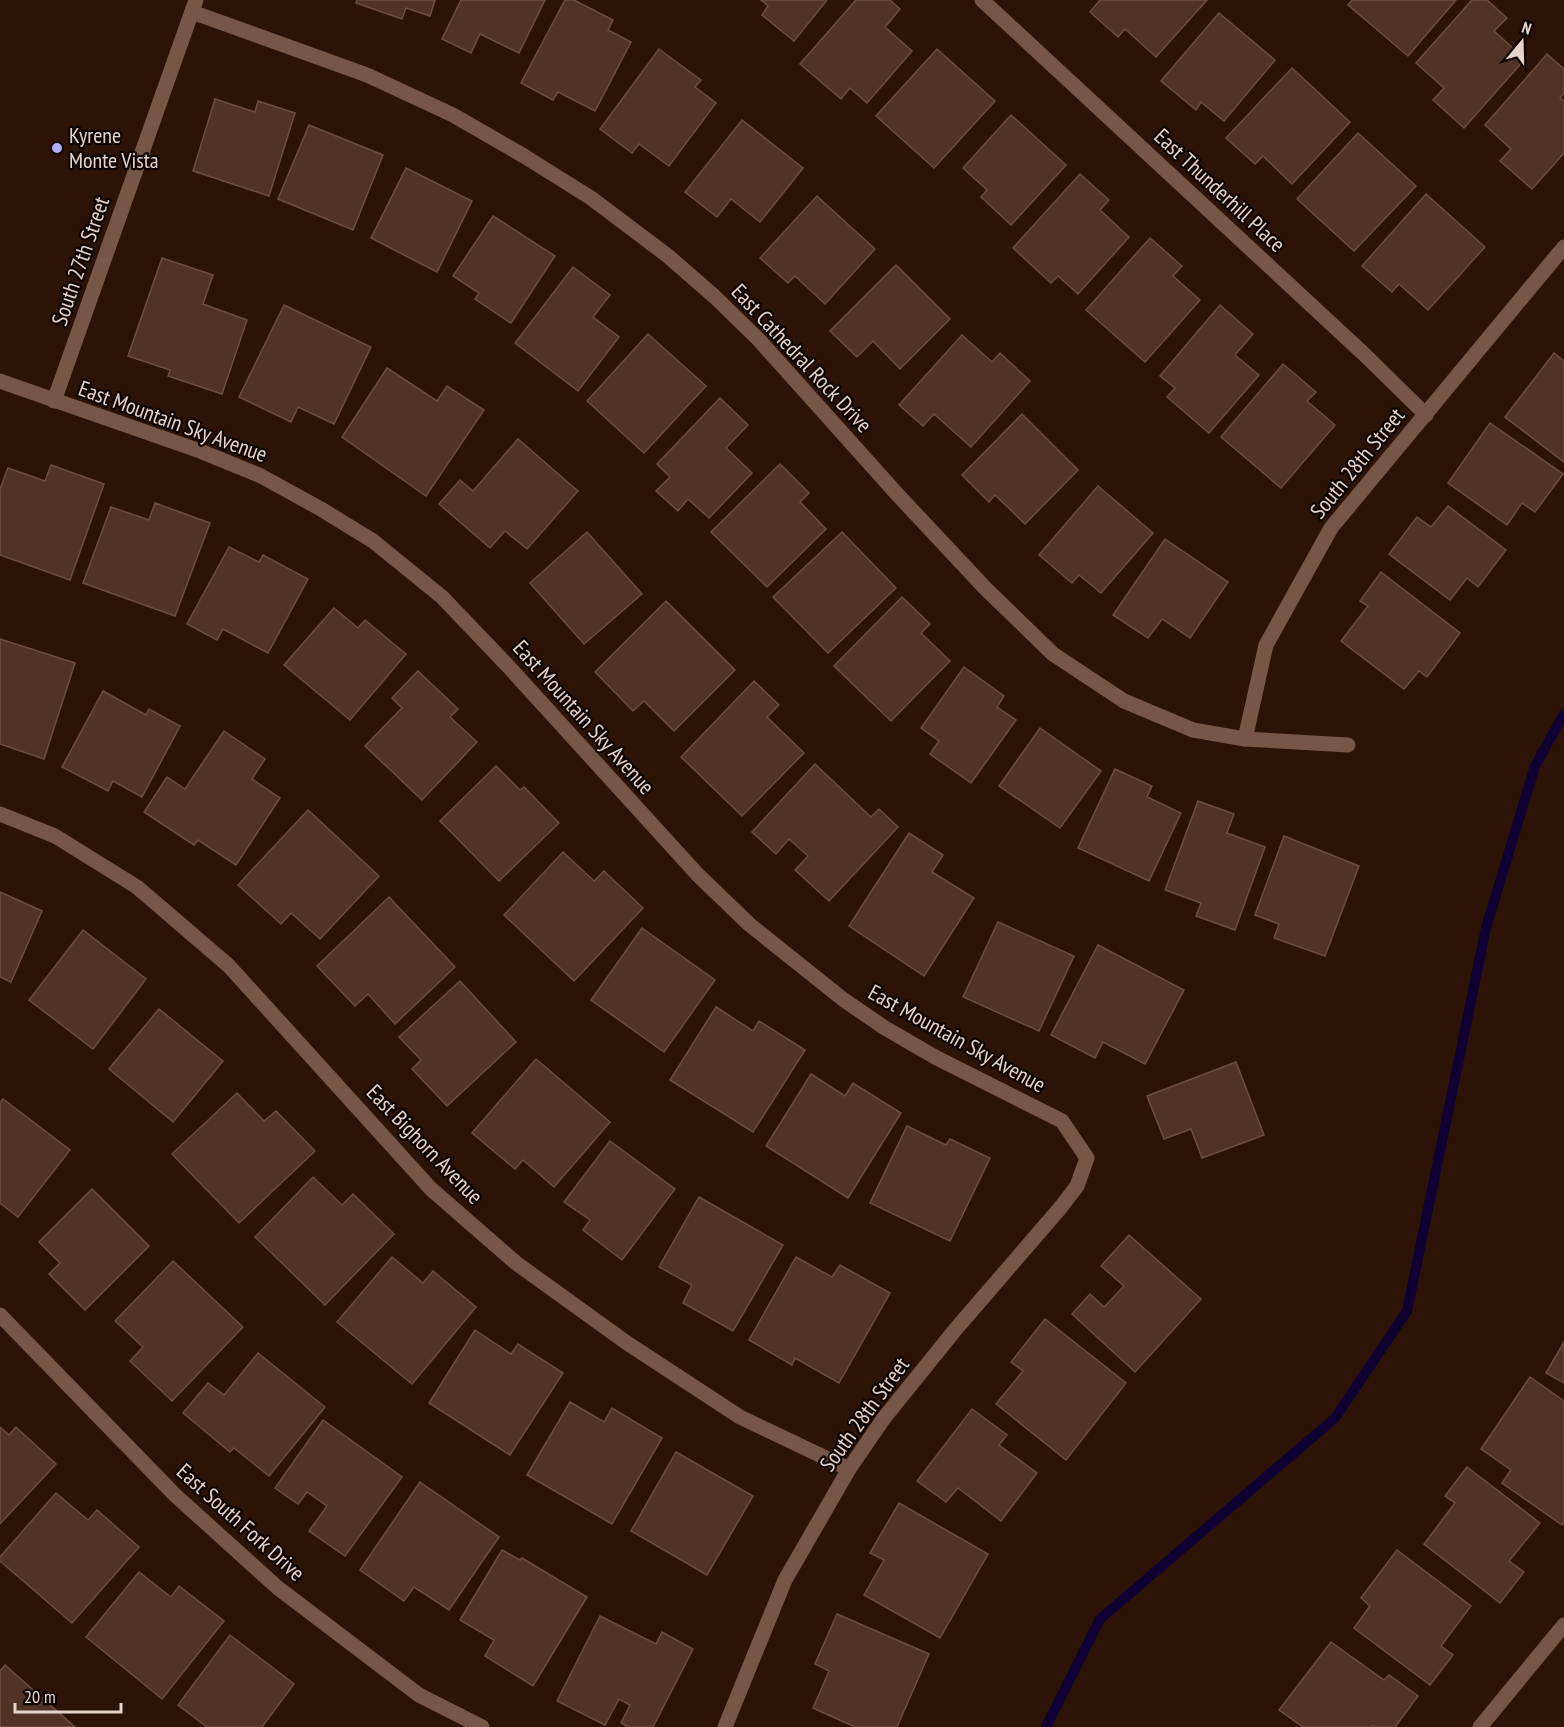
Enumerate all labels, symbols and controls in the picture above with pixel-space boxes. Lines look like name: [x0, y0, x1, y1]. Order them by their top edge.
north arrow: [1492, 12, 1552, 72]
text: N: [1520, 17, 1534, 39]
place label: Kyrene Monte Vista: [69, 121, 159, 174]
street label: East Thunderhill Place: [1149, 122, 1291, 258]
marker: Kyrene Monte Vista: [50, 141, 64, 155]
street label: South 27th Street: [45, 193, 115, 329]
street label: East Cathedral Rock Drive: [726, 278, 878, 438]
street label: East Mountain Sky Avenue: [75, 374, 271, 468]
street label: South 28th Street: [1304, 402, 1410, 524]
street label: East Mountain Sky Avenue: [507, 634, 661, 800]
street label: East Mountain Sky Avenue: [863, 978, 1051, 1098]
street label: East Bighorn Avenue: [361, 1078, 489, 1210]
street label: South 28th Street: [813, 1351, 915, 1477]
street label: East South Fork Drive: [171, 1457, 311, 1587]
scale bar: [15, 1676, 122, 1714]
text: 20 m: [24, 1685, 56, 1708]

